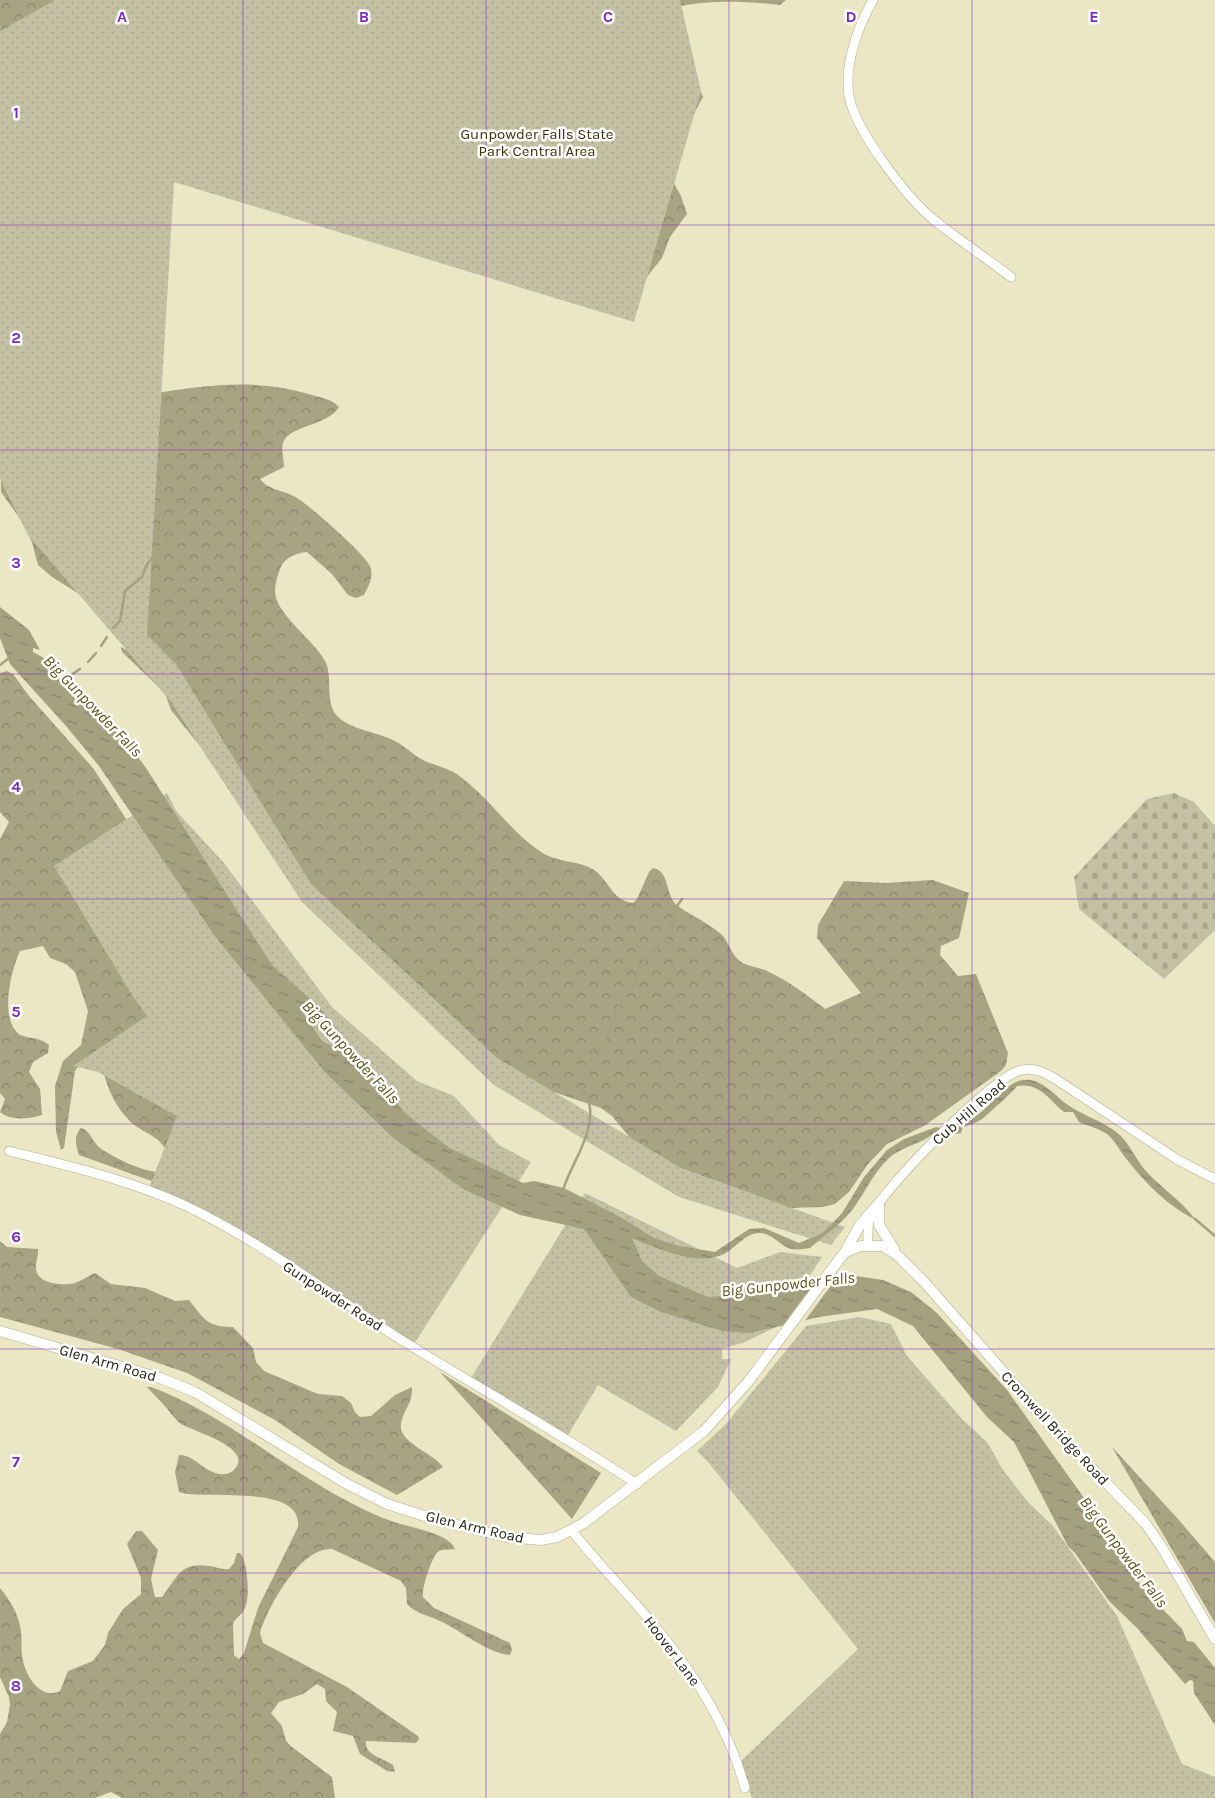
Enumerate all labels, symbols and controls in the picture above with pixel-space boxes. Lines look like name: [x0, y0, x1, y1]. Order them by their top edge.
text: A: [117, 7, 127, 26]
text: B: [359, 7, 369, 26]
text: C: [603, 7, 613, 26]
text: D: [846, 7, 857, 26]
text: E: [1089, 7, 1099, 26]
text: 1: [13, 103, 19, 122]
park label: Gunpowder Falls State Park Central Area: [460, 125, 614, 160]
text: 2: [11, 328, 21, 347]
text: 3: [11, 553, 21, 572]
water label: Big Gunpowder Falls: [40, 651, 147, 761]
text: 4: [11, 777, 21, 796]
water label: Big Gunpowder Falls: [298, 996, 404, 1108]
text: 5: [11, 1002, 21, 1021]
street label: Cub Hill Road: [928, 1075, 1010, 1149]
text: 6: [11, 1227, 21, 1246]
street label: Gunpowder Road: [280, 1257, 386, 1335]
water label: Big Gunpowder Falls: [720, 1267, 856, 1300]
street label: Glen Arm Road: [57, 1341, 159, 1385]
street label: Cromwell Bridge Road: [997, 1367, 1113, 1489]
text: 7: [12, 1452, 20, 1471]
water label: Big Gunpowder Falls: [1076, 1493, 1172, 1612]
street label: Glen Arm Road: [424, 1507, 526, 1547]
street label: Hoover Lane: [640, 1613, 704, 1689]
text: 8: [11, 1676, 21, 1695]

